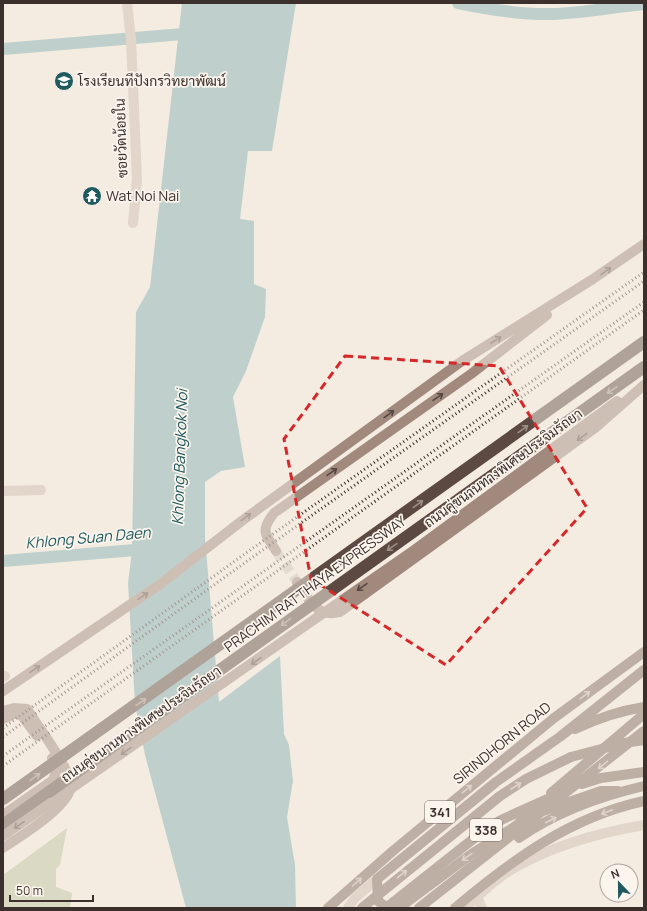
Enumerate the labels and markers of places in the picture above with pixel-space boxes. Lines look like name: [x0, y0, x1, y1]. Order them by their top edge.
school or university icon: โรงเรียนทีปังกรวิทยาพัฒน์: [53, 70, 75, 92]
place label: โรงเรียนทีปังกรวิทยาพัฒน์: [77, 71, 226, 90]
temple icon: Wat Noi Nai: [81, 185, 103, 207]
place label: Wat Noi Nai: [106, 186, 179, 205]

